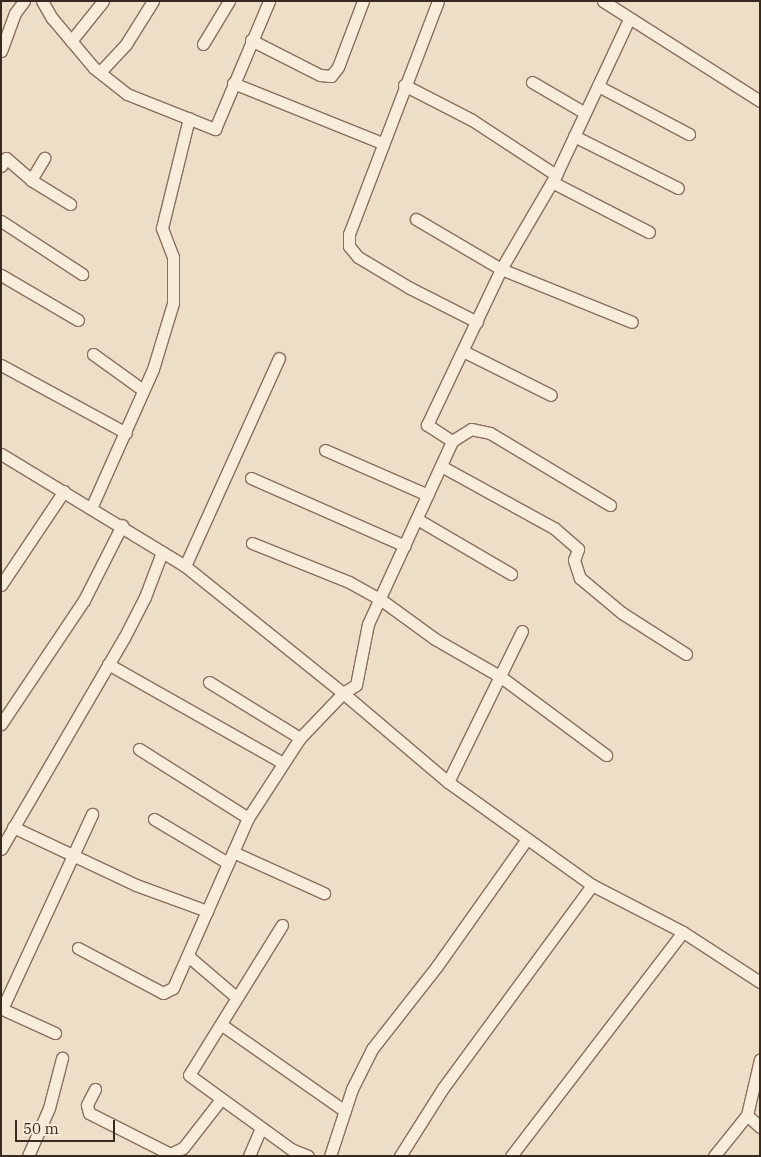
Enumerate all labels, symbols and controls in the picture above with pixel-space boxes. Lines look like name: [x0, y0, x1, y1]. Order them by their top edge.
scale bar: [18, 1110, 118, 1142]
text: 50 m: [23, 1119, 59, 1138]

